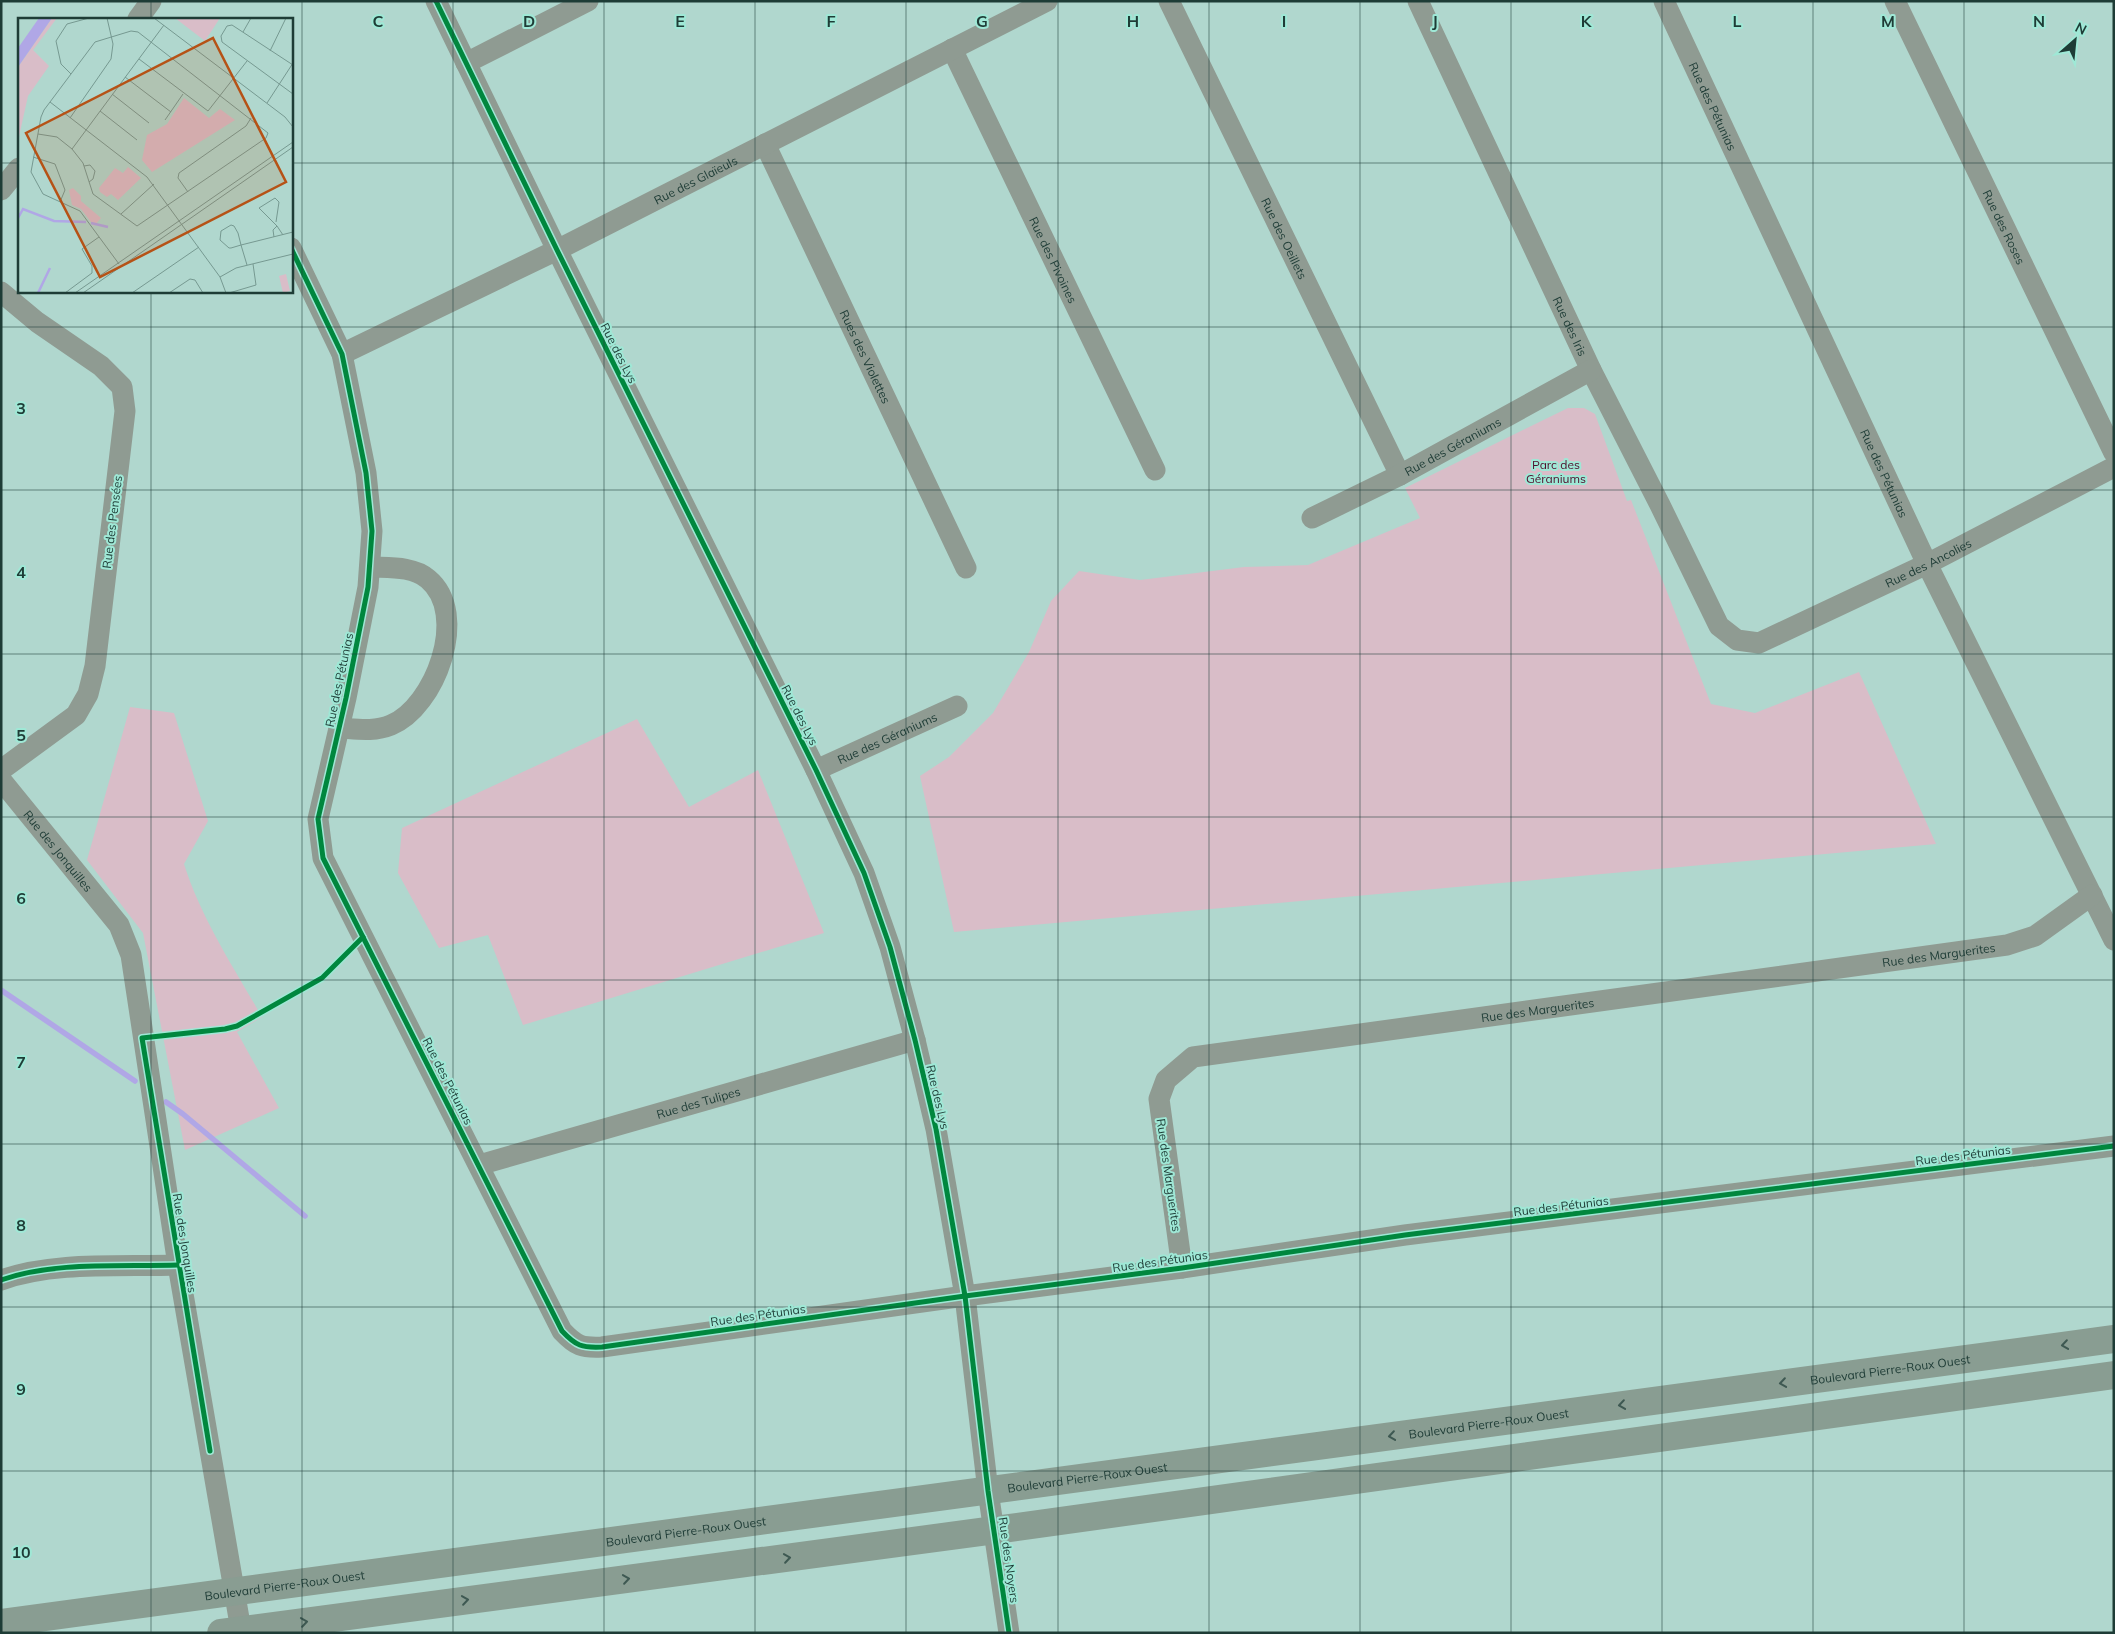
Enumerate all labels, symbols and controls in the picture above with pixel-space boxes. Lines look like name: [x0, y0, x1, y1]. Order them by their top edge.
text: C: [373, 11, 384, 31]
text: D: [523, 11, 535, 31]
text: E: [675, 11, 685, 31]
text: F: [826, 11, 836, 31]
text: G: [976, 11, 988, 31]
text: H: [1127, 11, 1139, 31]
text: I: [1282, 11, 1286, 31]
text: J: [1432, 11, 1438, 31]
text: K: [1581, 11, 1593, 31]
text: L: [1733, 11, 1742, 31]
text: M: [1881, 11, 1895, 31]
text: N: [2033, 11, 2045, 31]
north arrow: [2050, 15, 2100, 65]
inset map: [18, 18, 292, 292]
text: N: [2072, 18, 2090, 39]
street label: Rue des Pétunias: [1686, 59, 1740, 153]
street label: Rue des Glaïeuls: [651, 152, 740, 207]
street label: Rue des Roses: [1980, 187, 2029, 267]
street label: Rue des Oeillets: [1258, 195, 1311, 282]
street label: Rue des Pivoines: [1026, 214, 1081, 305]
street label: Rue des Iris: [1550, 294, 1591, 358]
street label: Rues des Violettes: [837, 307, 894, 406]
street label: Rue des Lys: [597, 320, 641, 386]
text: 3: [16, 398, 26, 418]
street label: Rue des Géraniums: [1402, 413, 1504, 479]
street label: Rue des Pétunias: [1857, 426, 1912, 520]
park label: Parc des Géraniums: [1526, 457, 1586, 486]
street label: Rue des Pensées: [99, 475, 125, 569]
street label: Rue des Ancolies: [1882, 535, 1974, 590]
text: 4: [16, 562, 26, 582]
street label: Rue des Pétunias: [322, 631, 356, 728]
street label: Rue des Lys: [778, 682, 822, 748]
street label: Rue des Géraniums: [835, 709, 939, 767]
text: 5: [16, 725, 26, 745]
street label: Rue des Jonquilles: [21, 807, 96, 894]
text: 6: [16, 888, 26, 908]
street label: Rue des Marguerites: [1881, 939, 1996, 970]
street label: Rue des Marguerites: [1480, 994, 1595, 1025]
street label: Rue des Pétunias: [420, 1035, 476, 1127]
text: 7: [16, 1052, 26, 1072]
street label: Rue des Lys: [923, 1063, 953, 1131]
street label: Rue des Tulipes: [655, 1083, 742, 1121]
street label: Rue des Marguerites: [1154, 1118, 1184, 1233]
street label: Rue des Pétunias: [1914, 1142, 2012, 1168]
street label: Rue des Jonquilles: [170, 1192, 200, 1294]
street label: Rue des Pétunias: [1512, 1193, 1610, 1219]
text: 8: [16, 1215, 26, 1235]
street label: Rue des Pétunias: [1111, 1247, 1209, 1275]
street label: Rue des Pétunias: [709, 1301, 807, 1329]
one-way arrow: [2061, 1339, 2069, 1350]
street label: Boulevard Pierre-Roux Ouest: [1809, 1351, 1971, 1387]
one-way arrow: [1779, 1377, 1787, 1388]
text: 9: [16, 1379, 26, 1399]
one-way arrow: [1618, 1399, 1626, 1410]
street label: Boulevard Pierre-Roux Ouest: [1408, 1405, 1570, 1441]
one-way arrow: [1387, 1430, 1395, 1441]
street label: Boulevard Pierre-Roux Ouest: [1006, 1459, 1168, 1495]
street label: Boulevard Pierre-Roux Ouest: [605, 1513, 767, 1549]
street label: Rue des Noyers: [996, 1516, 1022, 1604]
text: 10: [11, 1542, 31, 1562]
one-way arrow: [783, 1553, 791, 1564]
street label: Boulevard Pierre-Roux Ouest: [203, 1567, 365, 1603]
one-way arrow: [622, 1574, 630, 1585]
one-way arrow: [461, 1595, 469, 1606]
one-way arrow: [299, 1617, 308, 1627]

